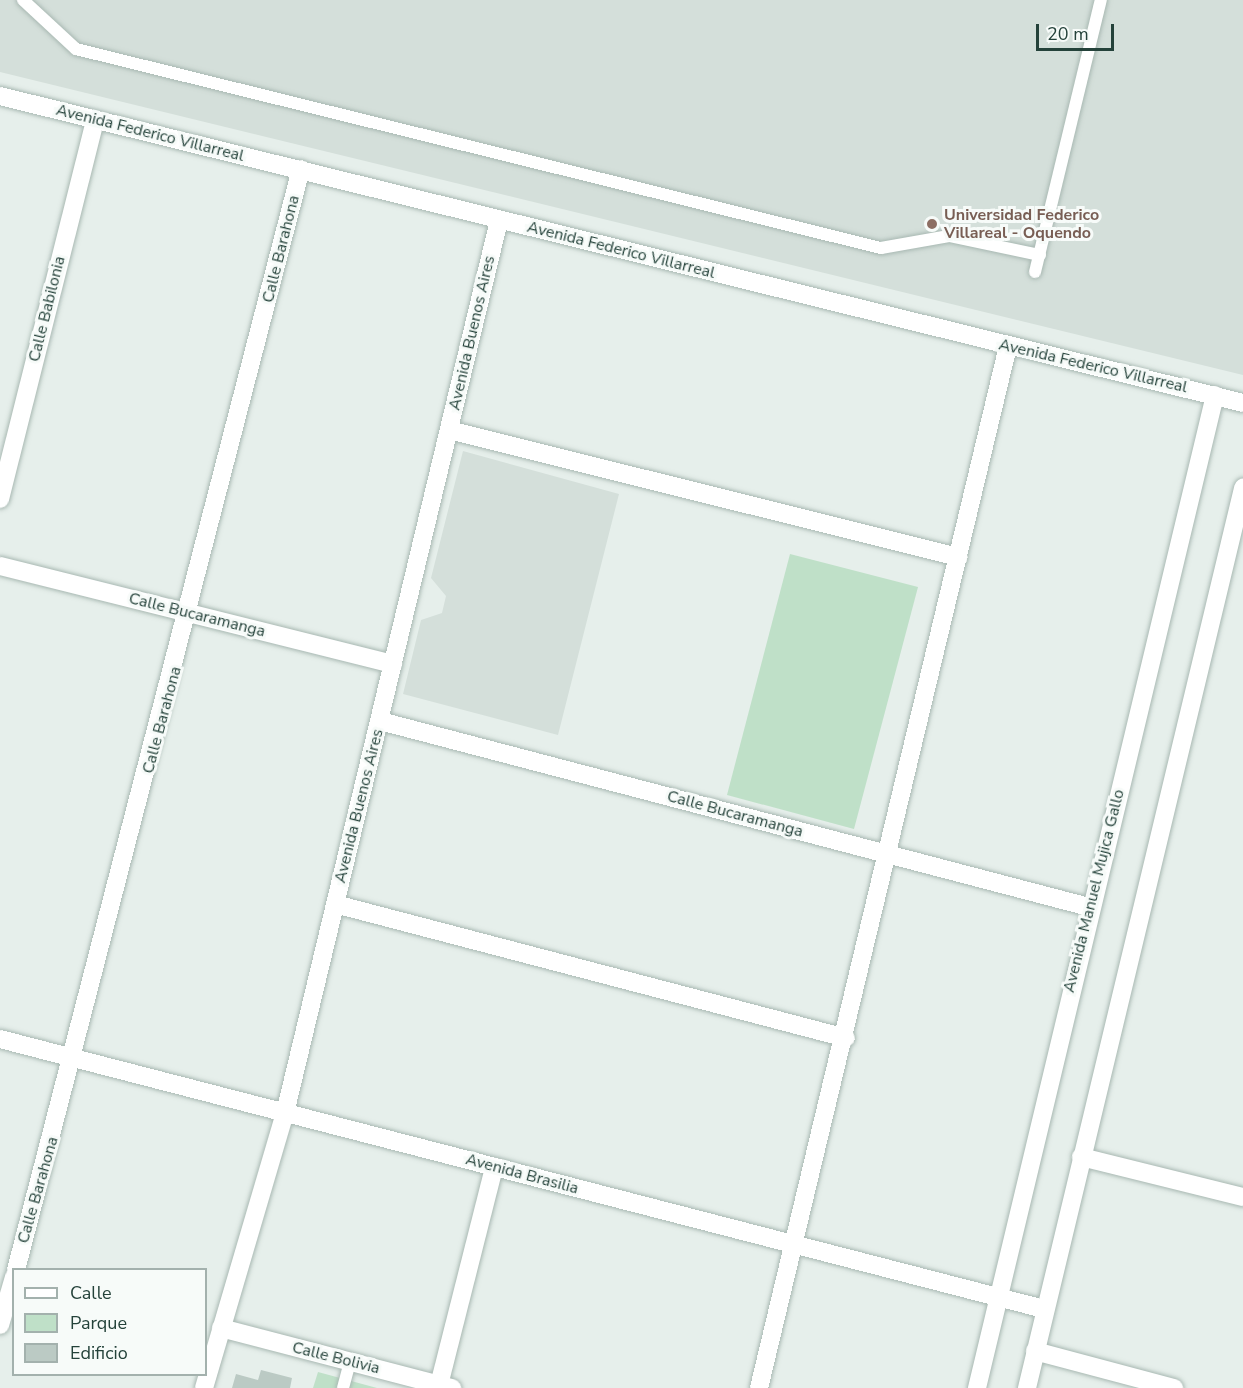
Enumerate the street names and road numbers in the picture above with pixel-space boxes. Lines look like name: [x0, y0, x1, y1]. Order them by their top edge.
street label: Avenida Federico Villarreal: [54, 100, 246, 166]
street label: Calle Barahona: [258, 193, 304, 305]
street label: Avenida Federico Villarreal: [525, 217, 717, 283]
street label: Calle Babilonia: [25, 254, 69, 364]
street label: Avenida Buenos Aires: [445, 254, 499, 412]
street label: Avenida Federico Villarreal: [997, 335, 1189, 397]
street label: Calle Bucaramanga: [127, 589, 267, 641]
street label: Calle Barahona: [138, 664, 186, 776]
street label: Avenida Buenos Aires: [331, 727, 387, 885]
street label: Calle Bucaramanga: [665, 787, 805, 841]
street label: Avenida Manuel Mujica Gallo: [1059, 787, 1129, 995]
street label: Calle Barahona: [14, 1134, 62, 1246]
street label: Avenida Brasilia: [464, 1150, 580, 1198]
street label: Calle Bolivia: [290, 1338, 382, 1378]

